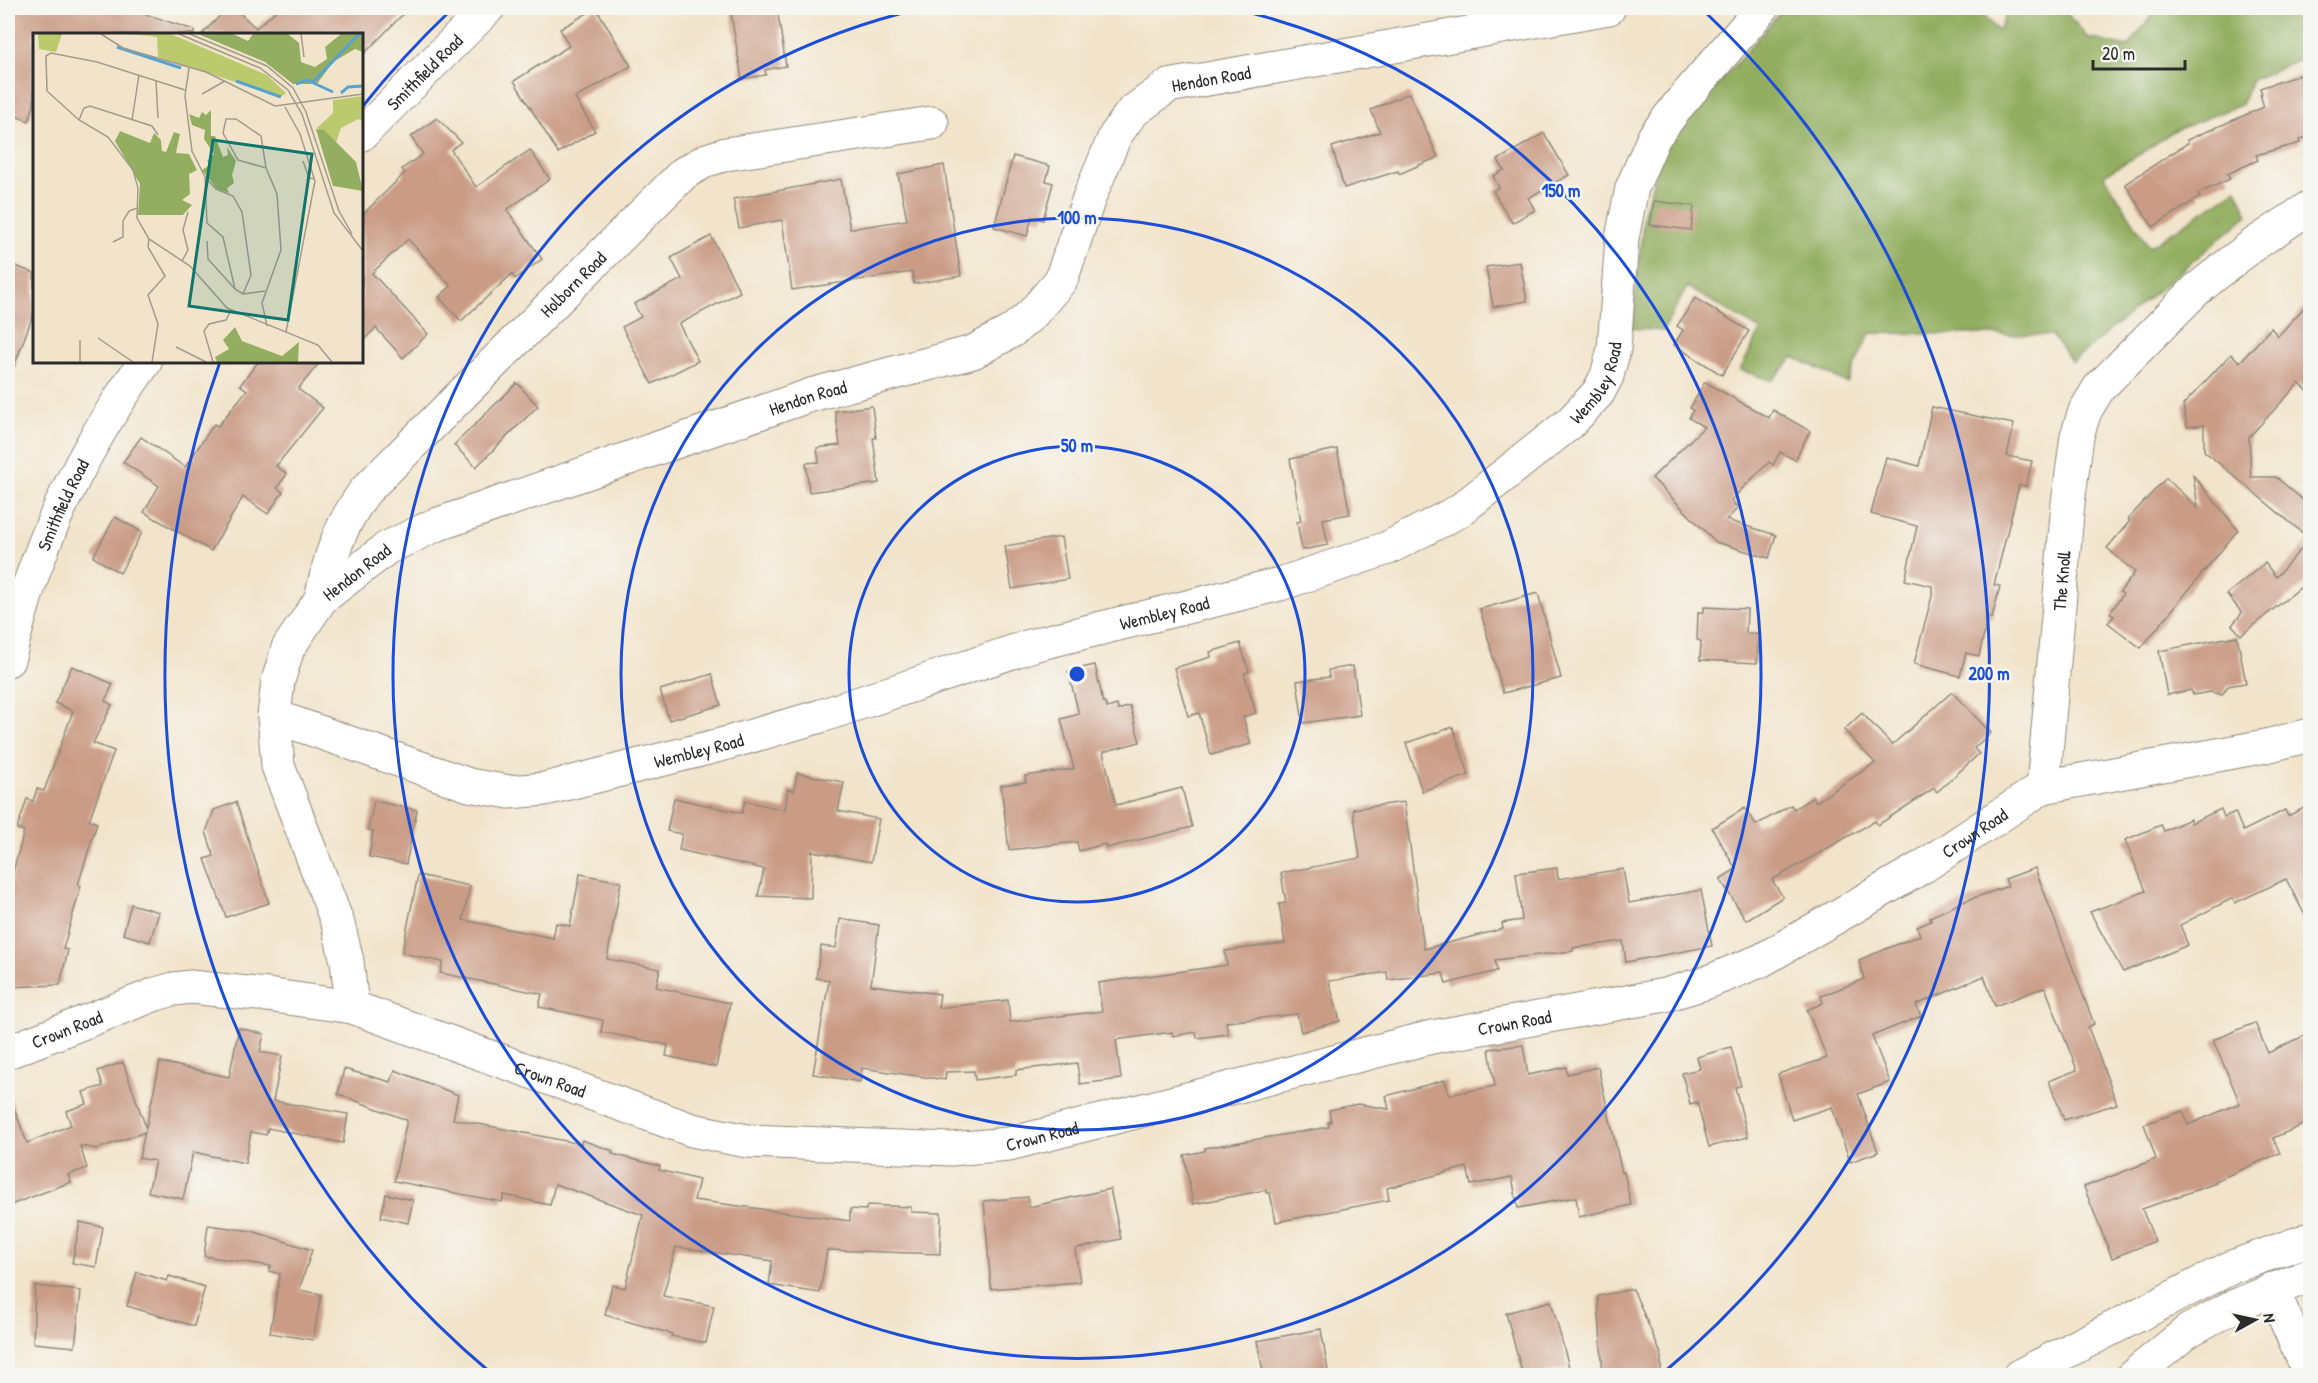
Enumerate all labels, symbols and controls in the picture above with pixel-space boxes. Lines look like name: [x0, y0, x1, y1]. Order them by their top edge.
street label: Smithfield Road: [381, 28, 468, 115]
inset map: [33, 33, 363, 363]
scale bar: [2093, 33, 2184, 71]
text: 20 m: [2102, 41, 2135, 66]
street label: Hendon Road: [1170, 59, 1253, 98]
text: 150 m: [1542, 178, 1580, 203]
text: 100 m: [1057, 205, 1097, 230]
street label: Holborn Road: [534, 245, 611, 322]
street label: Wembley Road: [1563, 341, 1627, 429]
street label: Hendon Road: [766, 374, 849, 421]
text: 50 m: [1061, 433, 1093, 458]
street label: Smithfield Road: [31, 454, 94, 554]
street label: Hendon Road: [317, 537, 396, 606]
street label: The Knoll: [2046, 550, 2076, 612]
street label: Wembley Road: [1117, 589, 1212, 636]
text: 200 m: [1969, 661, 2009, 686]
centre of rings: [1067, 664, 1087, 684]
street label: Wembley Road: [651, 727, 746, 774]
street label: Crown Road: [1936, 802, 2012, 864]
street label: Crown Road: [1476, 1003, 1553, 1041]
street label: Crown Road: [28, 1004, 106, 1054]
street label: Crown Road: [511, 1054, 590, 1103]
street label: Crown Road: [1003, 1114, 1081, 1157]
north arrow: [2225, 1290, 2285, 1350]
text: N: [2258, 1312, 2281, 1324]

